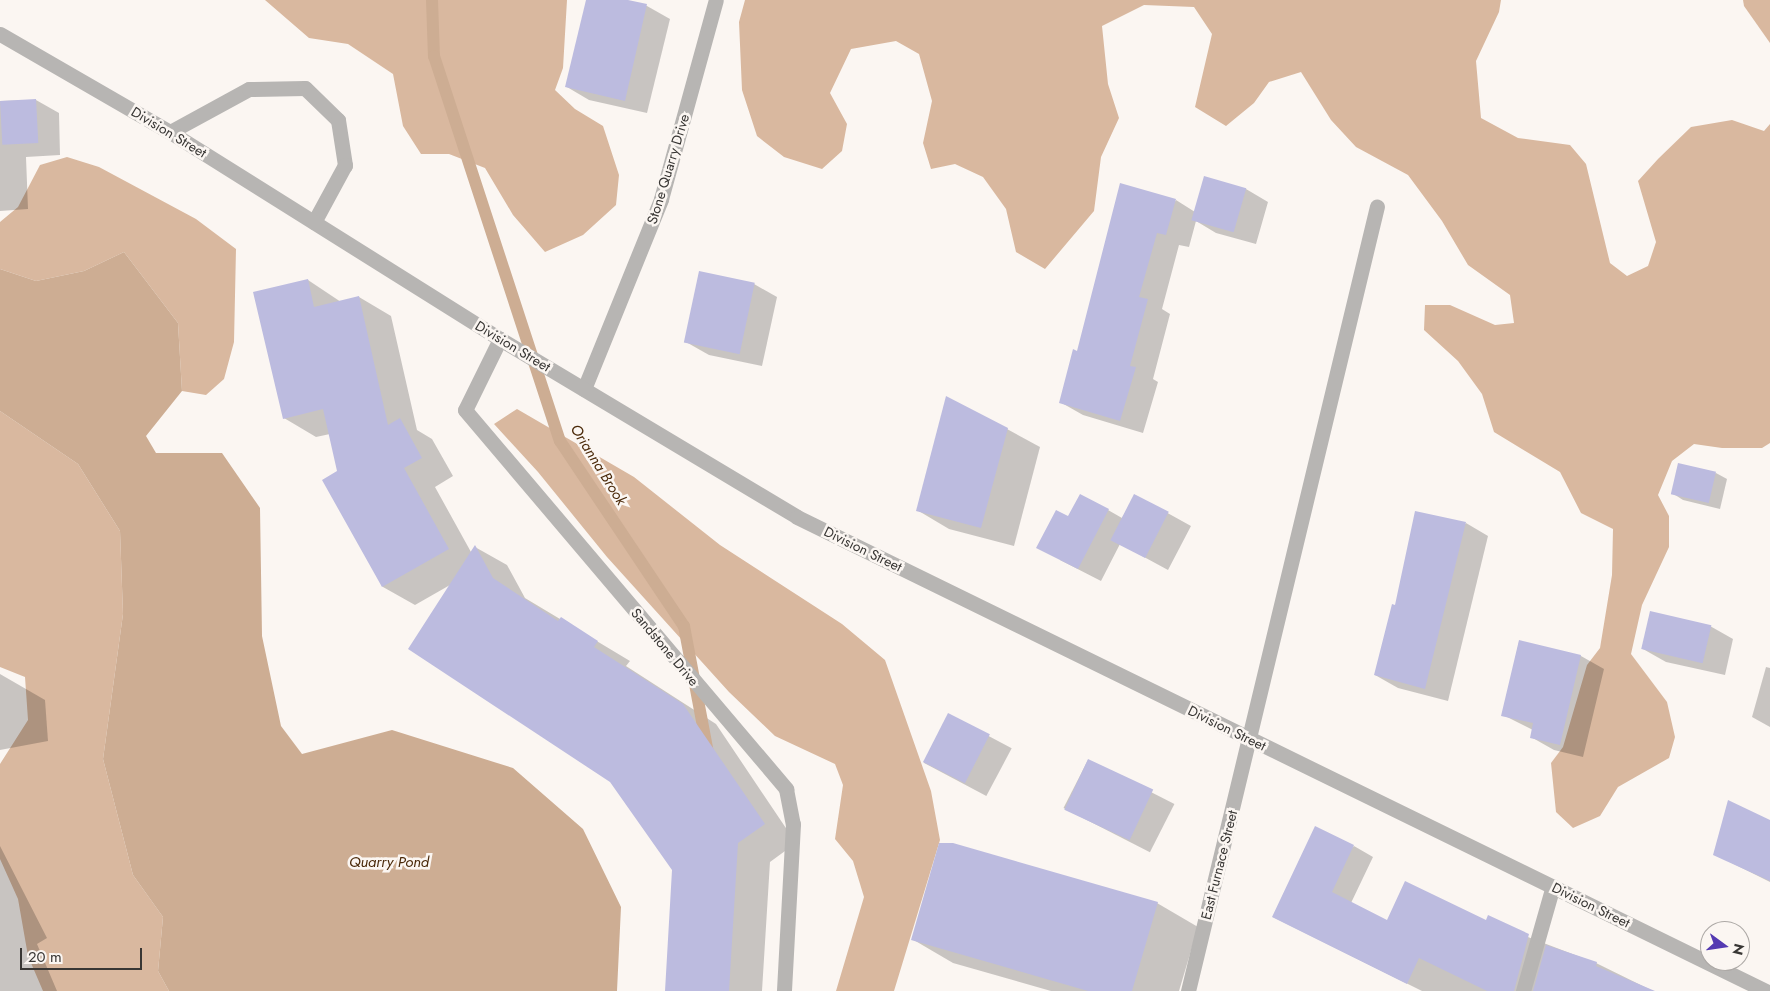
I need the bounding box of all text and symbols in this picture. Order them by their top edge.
street label: Division Street [128,103,210,161]
street label: Stone Quarry Drive [643,112,693,226]
street label: Division Street [472,317,554,375]
water label: Orianna Brook [566,421,630,509]
street label: Division Street [821,523,905,575]
street label: Sandstone Drive [628,605,702,689]
street label: Division Street [1185,702,1269,754]
street label: East Furnace Street [1197,809,1241,921]
water label: Quarry Pond [349,854,429,872]
street label: Division Street [1549,879,1633,931]
north arrow [1700,921,1750,971]
scale bar [22,938,145,970]
text: N [1728,942,1750,957]
text: 20 m [28,946,62,968]

